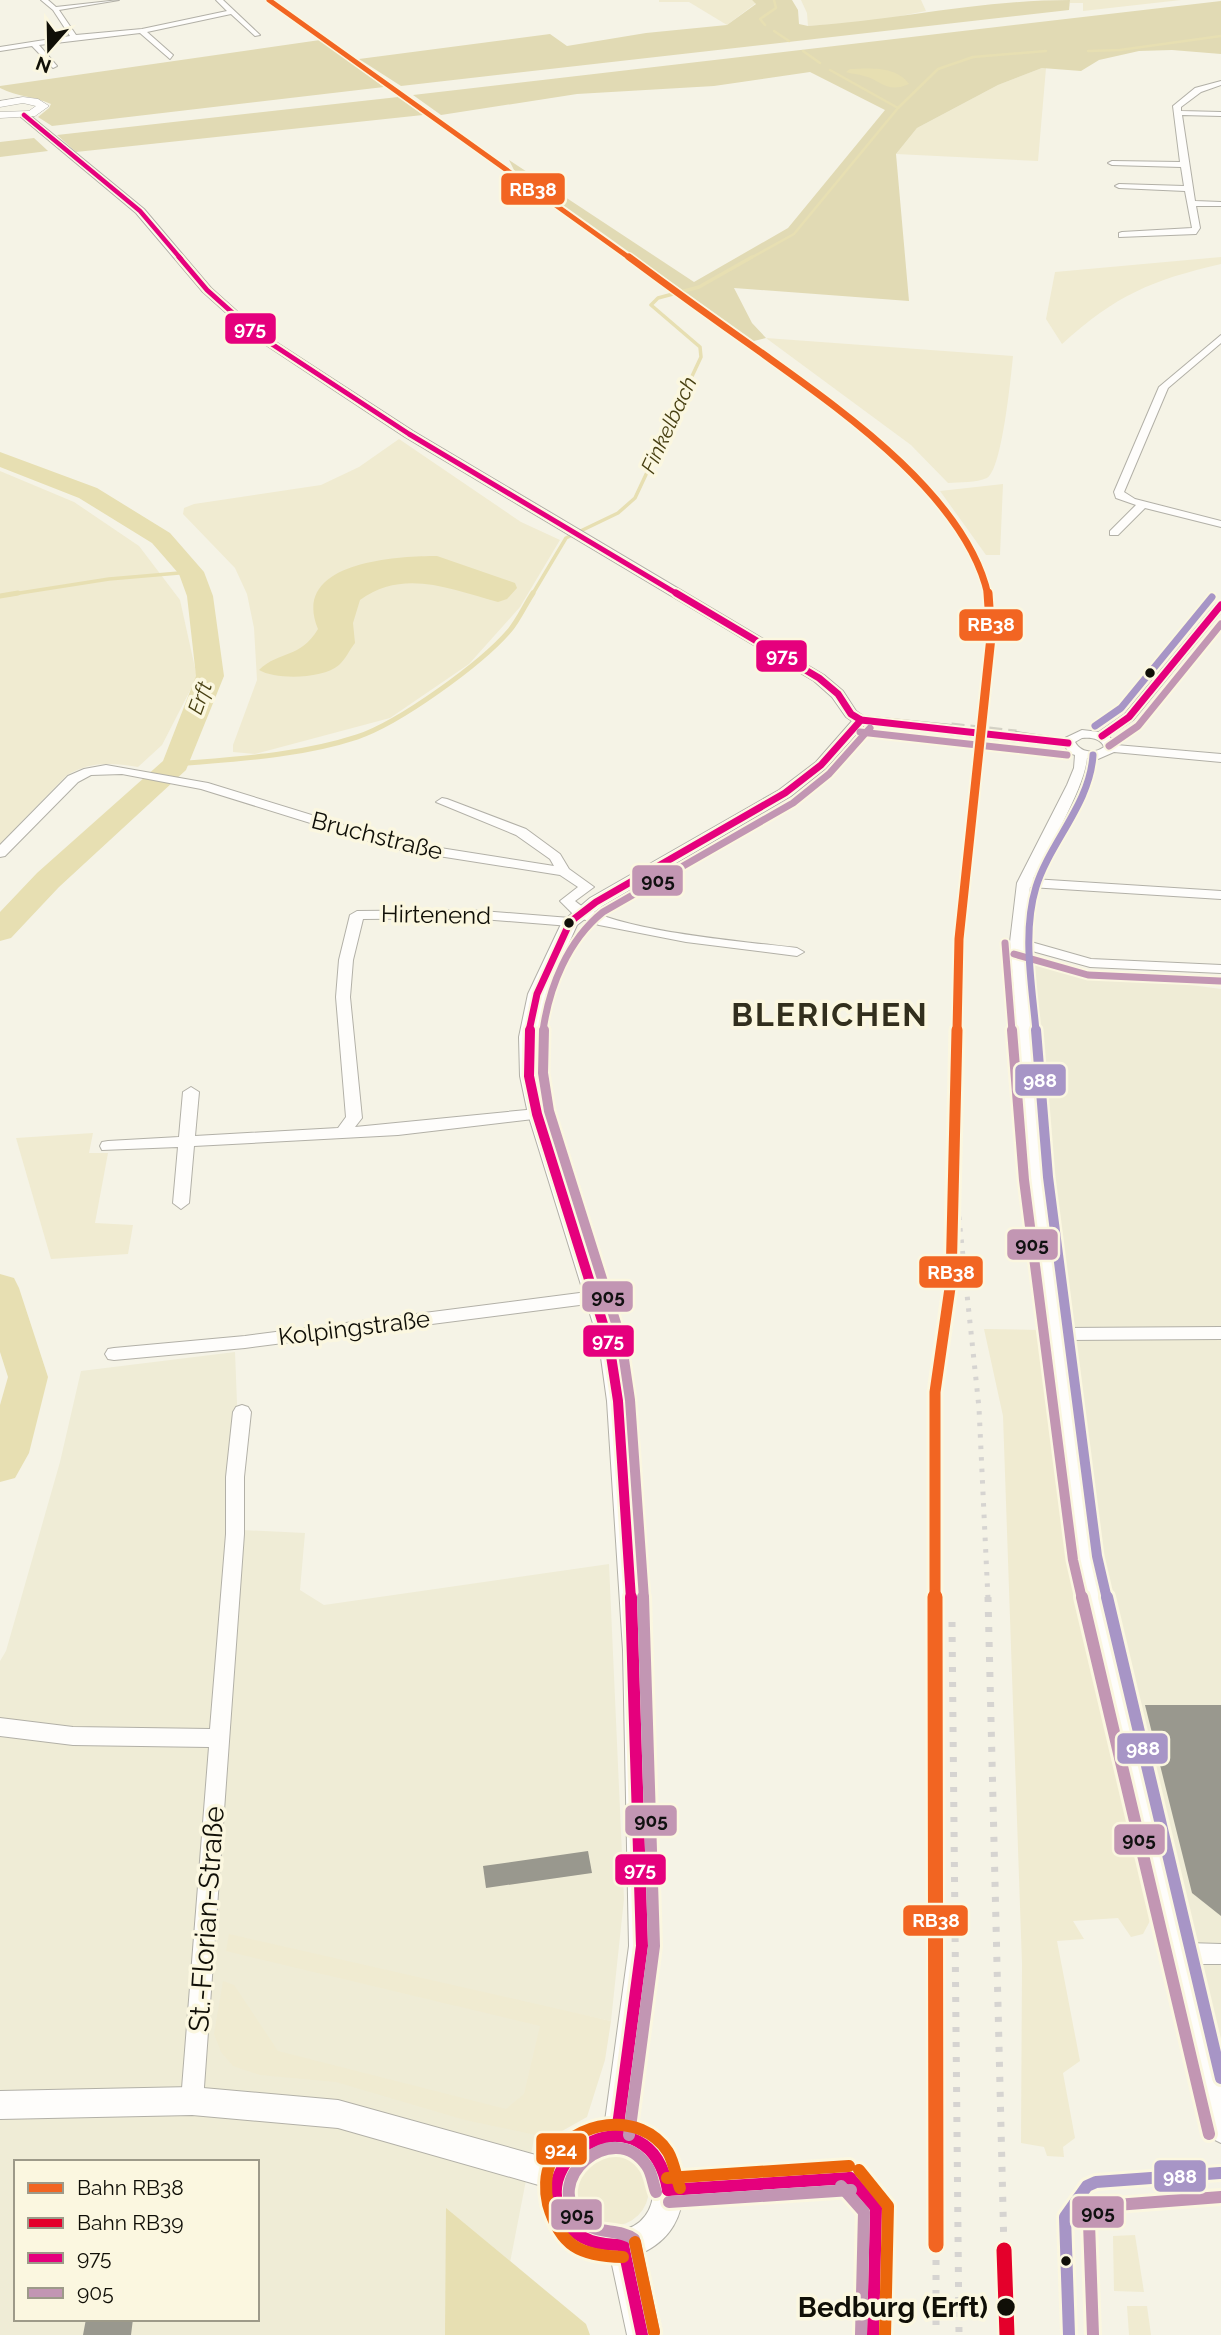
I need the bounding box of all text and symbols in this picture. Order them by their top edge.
north arrow [14,14,84,84]
text: N [33,52,54,78]
line badge: RB38 [500,172,566,206]
text: RB38 [509,178,557,200]
line badge: 975 [224,312,277,345]
text: 975 [234,317,266,339]
water label: Finkelbach [635,372,702,477]
line badge: RB38 [958,608,1024,642]
text: RB38 [967,613,1015,635]
line badge: 975 [755,639,808,673]
text: 975 [766,644,798,666]
unlabelled marker [1143,666,1157,680]
water label: Erft [182,678,217,718]
street label: Bruchstraße [308,805,446,866]
line badge: 905 [631,864,684,897]
text: 905 [641,869,675,891]
street label: Hirtenend [381,899,491,930]
unlabelled marker [562,916,576,930]
district label: BLERICHEN [731,996,929,1033]
line badge: 988 [1014,1063,1067,1097]
text: 988 [1023,1069,1057,1091]
line badge: 905 [1006,1228,1059,1261]
text: 905 [1015,1233,1049,1255]
line badge: RB38 [918,1255,984,1289]
text: RB38 [927,1261,975,1283]
line badge: 905 [581,1280,634,1313]
text: 905 [591,1285,625,1307]
street label: Kolpingstraße [276,1304,432,1351]
line badge: 975 [582,1324,635,1358]
text: 975 [592,1329,624,1351]
line badge: 988 [1116,1732,1169,1765]
text: 988 [1126,1737,1160,1759]
line badge: 905 [624,1804,678,1837]
street label: St.-Florian-Straße [182,1805,231,2033]
text: 905 [634,1809,668,1831]
line badge: 905 [1113,1823,1166,1856]
text: 905 [1122,1828,1156,1850]
line badge: 975 [614,1853,667,1886]
text: 975 [624,1858,656,1880]
line badge: RB38 [902,1904,969,1937]
text: RB38 [912,1909,960,1931]
line badge: 924 [535,2132,588,2166]
text: 924 [545,2138,578,2160]
line badge: 988 [1153,2159,1207,2193]
legend [14,2160,259,2321]
text: 988 [1163,2165,1197,2187]
text: Bahn RB38 [77,2175,184,2200]
line badge: 905 [1071,2195,1125,2229]
line badge: 905 [550,2198,603,2231]
text: 905 [1081,2201,1115,2223]
text: 905 [560,2203,594,2225]
text: Bahn RB39 [77,2210,184,2235]
text: 975 [77,2245,112,2270]
unlabelled marker [1059,2254,1073,2268]
text: 905 [77,2280,114,2305]
place label: Bedburg (Erft) [798,2291,988,2324]
marker: Bedburg (Erft) [995,2296,1017,2318]

